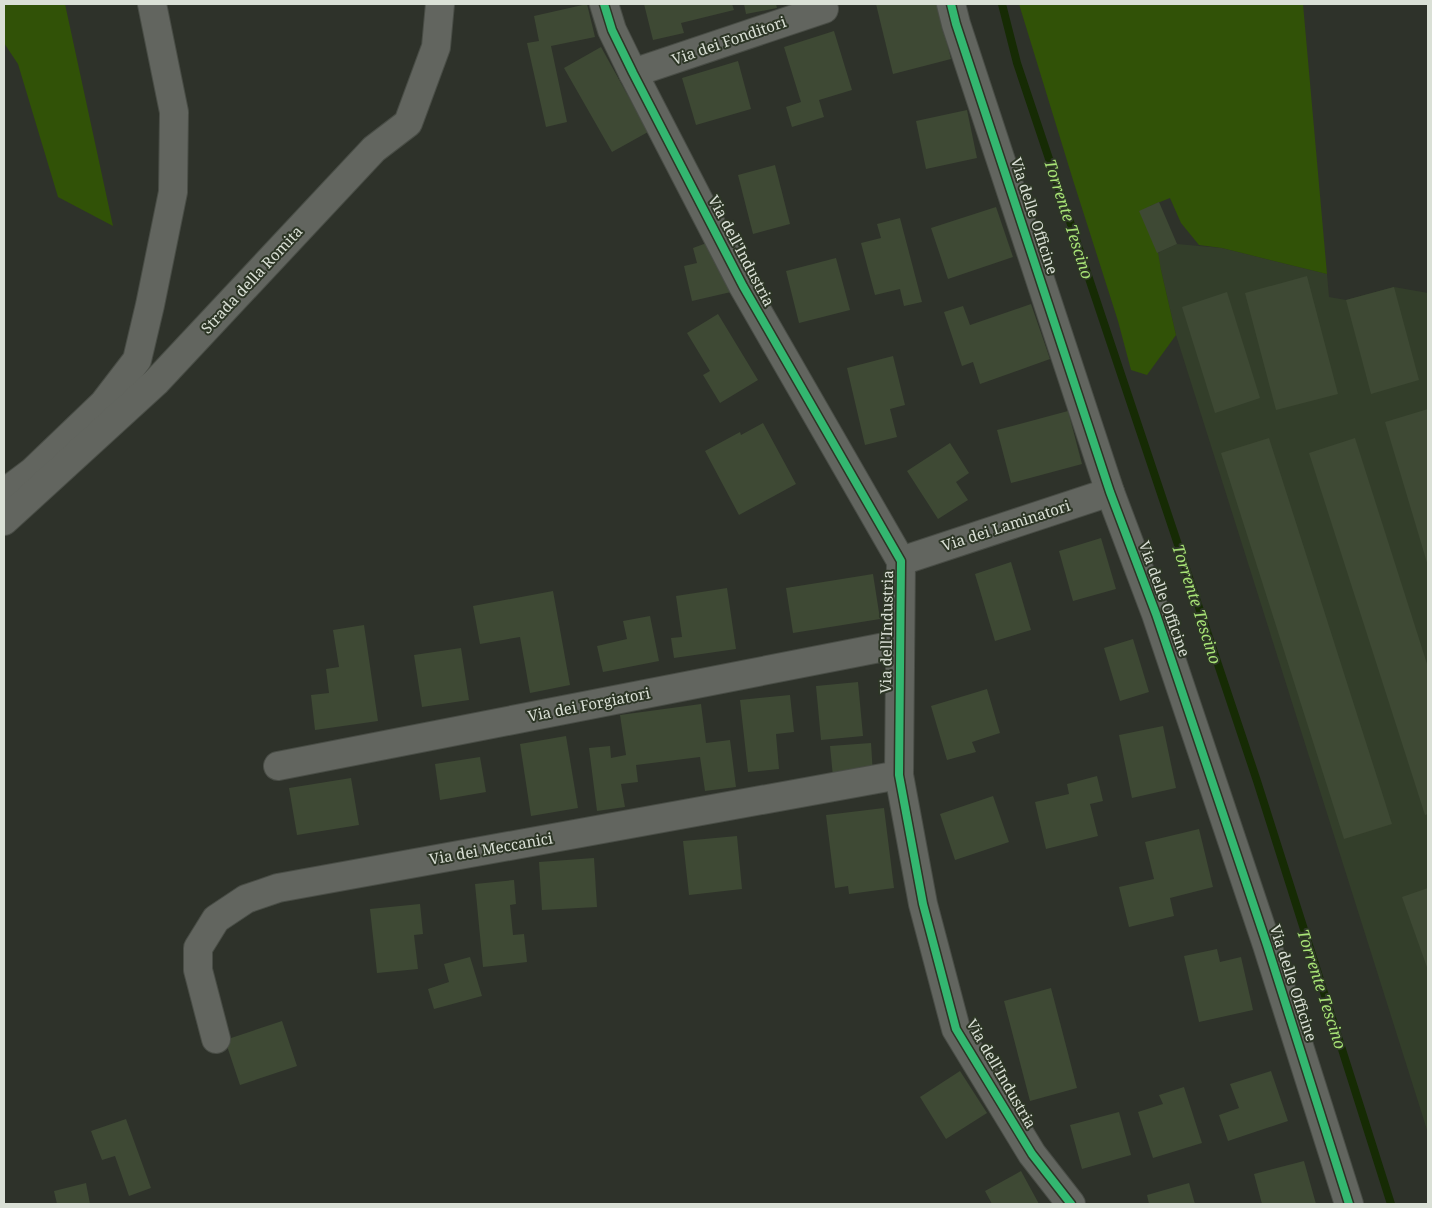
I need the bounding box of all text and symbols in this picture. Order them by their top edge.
street label: Via dei Fonditori [669,11,789,69]
street label: Via delle Officine [1007,155,1063,277]
water label: Torrente Tescino [1039,156,1099,282]
street label: Via dell'Industria [704,191,780,310]
street label: Strada della Romita [196,221,306,337]
street label: Via dei Laminatori [939,495,1073,555]
street label: Via delle Officine [1135,538,1195,659]
water label: Torrente Tescino [1167,541,1227,667]
street label: Via dell'Industria [875,570,897,694]
street label: Via dei Forgiatori [526,682,652,726]
street label: Via dei Meccanici [427,827,554,869]
street label: Via delle Officine [1266,922,1322,1044]
water label: Torrente Tescino [1292,926,1352,1052]
street label: Via dell'Industria [962,1015,1041,1132]

